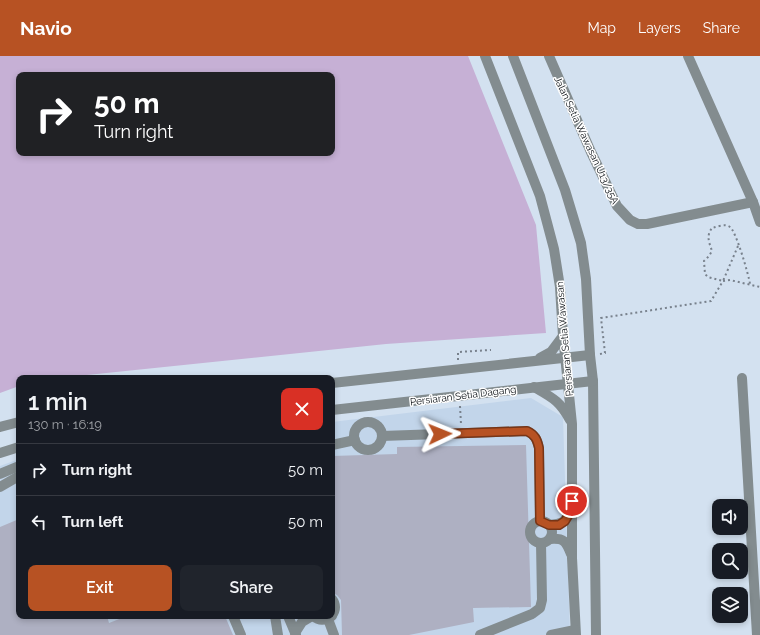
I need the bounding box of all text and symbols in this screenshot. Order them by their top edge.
text: Navio [20,17,72,39]
text: Map [588,20,616,36]
text: Layers [638,20,681,36]
text: Share [703,20,740,36]
street label: Jalan Setia Wawasan U13/35A [552,75,621,206]
text: 50 m [94,87,160,120]
icon: right [28,88,80,140]
text: Turn right [94,121,173,142]
street label: Persiaran Setia Wawasan [554,281,575,397]
street label: Persiaran Setia Dagang [409,384,517,407]
text: 1 min [28,387,88,416]
button: close [281,388,323,430]
position arrow [419,413,461,455]
text: 130 m · 16:19 [28,417,102,432]
icon: right [28,459,50,481]
text: Turn right [62,461,132,479]
text: 50 m [288,461,323,479]
pin [555,484,589,518]
icon: arrive [561,490,583,512]
map controls [712,499,748,623]
button: sound [712,499,748,535]
icon: left [28,511,50,533]
text: Turn left [62,513,123,531]
text: 50 m [288,513,323,531]
button: search [712,543,748,579]
button: Exit [28,565,172,611]
button: Share [180,565,323,611]
button: layers [712,587,748,623]

